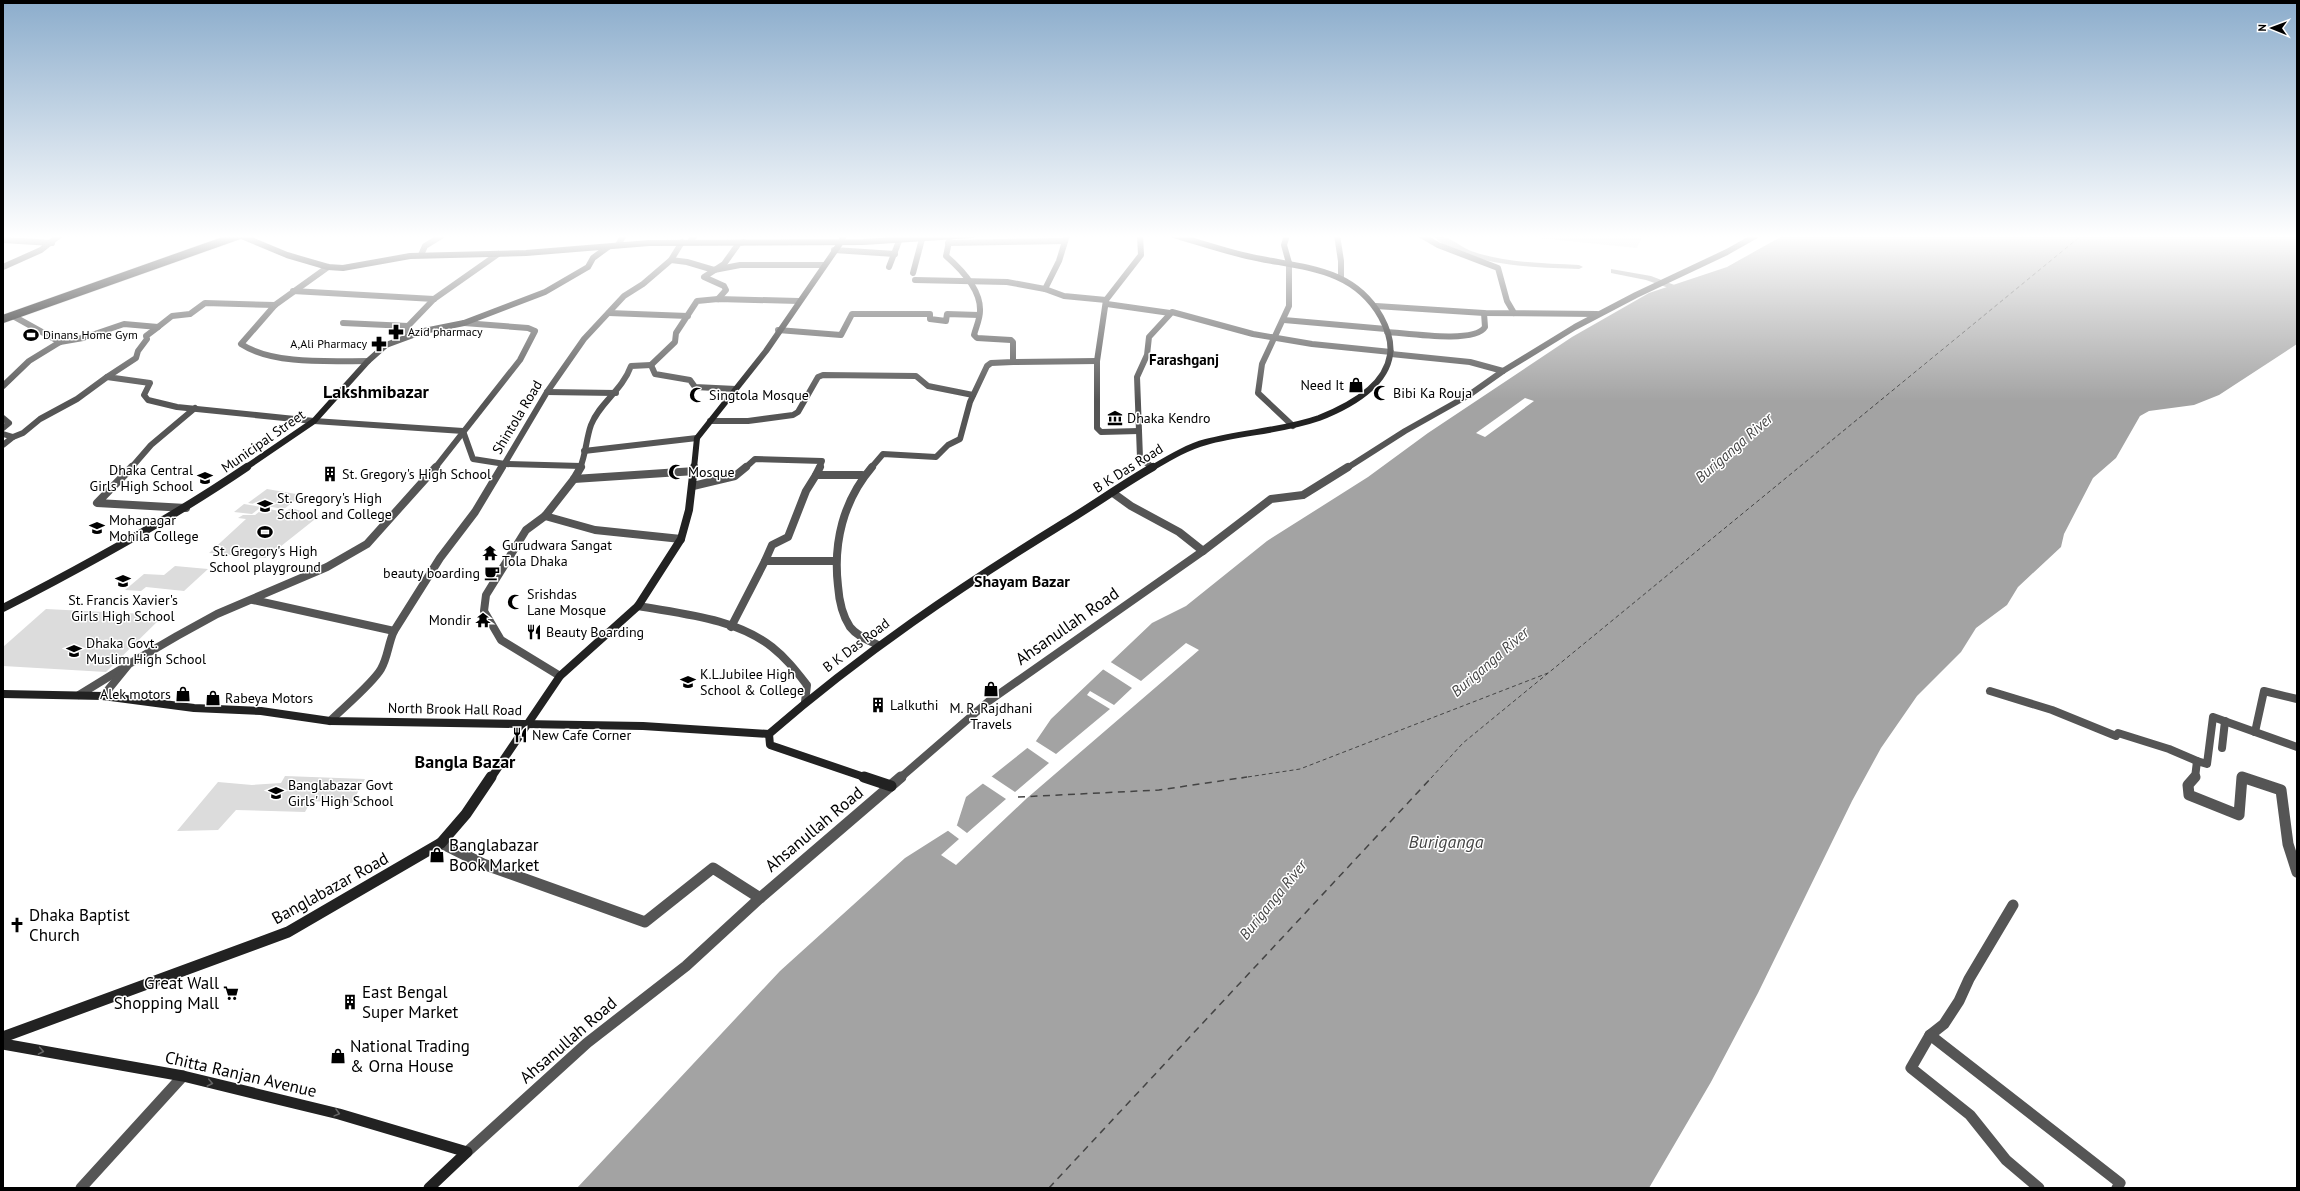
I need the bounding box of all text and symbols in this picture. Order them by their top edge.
north arrow [2252,8,2292,48]
text: N [2255,24,2269,32]
pharmacy icon: Azid pharmacy [387,323,405,341]
place label: Azid pharmacy [408,324,483,339]
sports icon: Dinans Home Gym [22,326,40,344]
place label: Dinans Home Gym [43,327,138,342]
pharmacy icon: A,Ali Pharmacy [370,335,388,353]
place label: A,Ali Pharmacy [290,336,367,351]
district label: Farashganj [1149,350,1219,369]
place label: Need It [1300,376,1344,394]
shop icon: Need It [1347,376,1365,394]
street label: Shintola Road [488,377,546,457]
district label: Lakshmibazar [323,380,430,403]
mosque icon: Bibi Ka Rouja [1372,384,1390,402]
place label: Bibi Ka Rouja [1393,384,1472,402]
mosque icon: Singtola Mosque [688,386,706,404]
place label: Singtola Mosque [709,386,809,404]
street label: Municipal Street [218,405,309,477]
water label: Buriganga River [1691,408,1777,487]
museum icon: Dhaka Kendro [1106,409,1124,427]
place label: Dhaka Kendro [1127,409,1211,427]
street label: B K Das Road [1090,439,1166,497]
place label: Dhaka Central Girls High School [90,461,193,495]
mosque icon: Mosque [667,463,685,481]
place label: Mosque [688,463,735,481]
building icon: St. Gregory's High School [321,465,339,483]
place label: St. Gregory's High School [342,465,491,483]
school or university icon: Dhaka Central Girls High School [196,469,214,487]
place label: St. Gregory's High School and College [277,489,392,523]
school or university icon: St. Gregory's High School and College [256,497,274,515]
place label: Mohanagar Mohila College [109,511,199,545]
school or university icon: Mohanagar Mohila College [88,519,106,537]
sports icon: St. Gregory's High School playground [256,523,274,541]
place label: Gurudwara Sangat Tola Dhaka [502,536,612,570]
place label: St. Gregory's High School playground [209,542,321,576]
temple icon: Gurudwara Sangat Tola Dhaka [481,544,499,562]
place label: beauty boarding [383,564,480,582]
cafe icon: beauty boarding [483,564,501,582]
district label: Shayam Bazar [974,571,1070,591]
school or university icon: St. Francis Xavier's Girls High School [114,572,132,590]
street label: Ahsanullah Road [1011,582,1123,670]
place label: Srishdas Lane Mosque [527,585,606,619]
place label: St. Francis Xavier's Girls High School [68,591,178,625]
mosque icon: Srishdas Lane Mosque [506,593,524,611]
place label: Mondir [429,611,471,629]
temple icon: Mondir [474,611,492,629]
street label: B K Das Road [819,614,893,676]
water label: Buriganga River [1447,622,1533,701]
restaurant icon: Beauty Boarding [525,623,543,641]
place label: Beauty Boarding [546,623,644,641]
place label: Dhaka Govt. Muslim High School [86,634,206,668]
school or university icon: Dhaka Govt. Muslim High School [65,642,83,660]
place label: K.L.Jubilee High School & College [700,665,804,699]
school or university icon: K.L.Jubilee High School & College [679,673,697,691]
shop icon: M. R. Rajdhani Travels [982,680,1000,698]
place label: Alek motors [100,685,171,703]
shop icon: Alek motors [174,685,192,703]
shop icon: Rabeya Motors [204,689,222,707]
place label: Rabeya Motors [225,689,313,707]
building icon: Lalkuthi [869,696,887,714]
place label: Lalkuthi [890,696,938,714]
street label: North Brook Hall Road [388,699,522,719]
place label: M. R. Rajdhani Travels [949,699,1033,733]
restaurant icon: New Cafe Corner [511,726,529,744]
place label: New Cafe Corner [532,726,631,744]
district label: Bangla Bazar [415,750,516,773]
place label: Banglabazar Govt Girls' High School [288,776,393,810]
street label: Ahsanullah Road [760,782,868,876]
school or university icon: Banglabazar Govt Girls' High School [267,784,285,802]
water label: Buriganga [1409,830,1484,853]
place label: Banglabazar Book Market [449,834,540,876]
shop icon: Banglabazar Book Market [428,846,446,864]
street label: Banglabazar Road [268,847,392,929]
water label: Buriganga River [1235,855,1311,943]
place label: Dhaka Baptist Church [29,904,130,946]
church icon: Dhaka Baptist Church [8,916,26,934]
place label: Great Wall Shopping Mall [114,972,219,1014]
place label: East Bengal Super Market [362,981,459,1023]
supermarket icon: Great Wall Shopping Mall [222,984,240,1002]
street label: Ahsanullah Road [515,992,621,1088]
building icon: East Bengal Super Market [341,993,359,1011]
place label: National Trading & Orna House [350,1035,470,1077]
one-way arrow [38,1046,45,1055]
street label: Chitta Ranjan Avenue [163,1046,319,1102]
shop icon: National Trading & Orna House [329,1047,347,1065]
one-way arrow [207,1078,214,1087]
one-way arrow [334,1109,340,1117]

